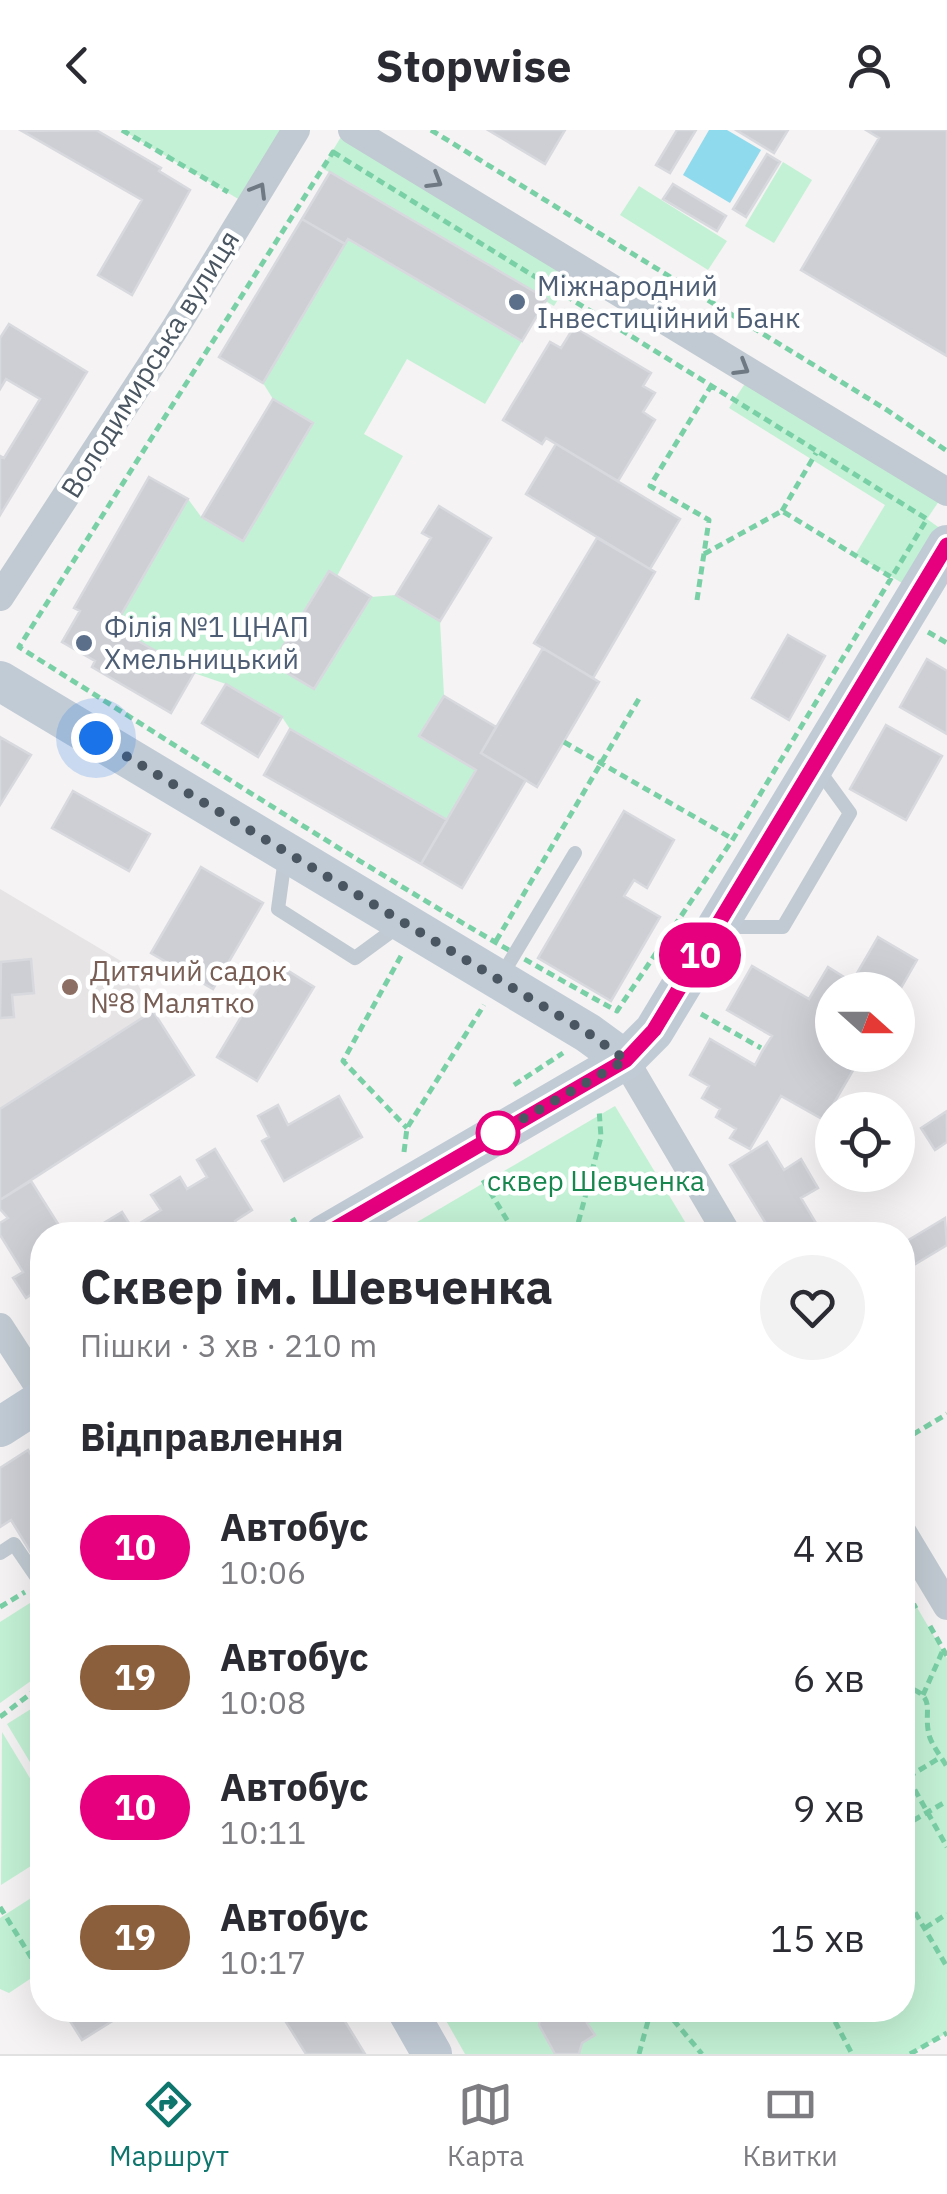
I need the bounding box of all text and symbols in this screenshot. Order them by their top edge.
text: Stopwise [376,36,571,94]
icon: back [50,38,105,93]
icon: person [842,38,897,93]
one-way arrow [424,169,442,188]
one-way arrow [247,183,266,201]
street label: Володимирська вулиця [52,223,247,505]
place label: Міжнародний Інвестиційний Банк [537,267,800,336]
marker: Міжнародний Інвестиційний Банк [506,291,528,313]
one-way arrow [732,356,750,375]
place label: Філія №1 ЦНАП Хмельницький [104,608,309,677]
marker: Філія №1 ЦНАП Хмельницький [73,632,95,654]
your location [71,713,121,763]
line badge: 10 [655,922,745,988]
text: 10 [679,932,721,978]
place label: Дитячий садок №8 Малятко [90,952,287,1021]
north arrow [815,972,915,1072]
map controls [815,972,915,1192]
marker: Дитячий садок №8 Малятко [59,976,81,998]
button: locate [815,1092,915,1192]
unlabelled marker [477,1112,519,1154]
park label: сквер Шевченка [487,1162,705,1199]
text: Сквер ім. Шевченка [80,1255,553,1317]
button: heart [760,1255,865,1360]
text: Пішки · 3 хв · 210 m [80,1324,377,1366]
text: Відправлення [80,1412,344,1461]
text: Автобус [220,1502,369,1551]
text: 4 хв [793,1523,865,1572]
text: 10 [114,1524,156,1570]
text: 10:06 [220,1551,306,1593]
text: Автобус [220,1632,369,1681]
text: 6 хв [793,1653,865,1702]
text: 19 [114,1654,156,1700]
text: 10:08 [220,1681,306,1723]
text: Автобус [220,1762,369,1811]
text: 9 хв [793,1783,865,1832]
text: 10 [114,1784,156,1830]
text: 10:11 [220,1811,306,1853]
text: Автобус [220,1892,369,1941]
text: 15 хв [770,1913,865,1962]
text: 19 [114,1914,156,1960]
text: 10:17 [220,1941,306,1983]
tab: Маршрут [109,2077,229,2174]
tab: Карта [447,2077,524,2174]
tab: Квитки [742,2077,838,2174]

